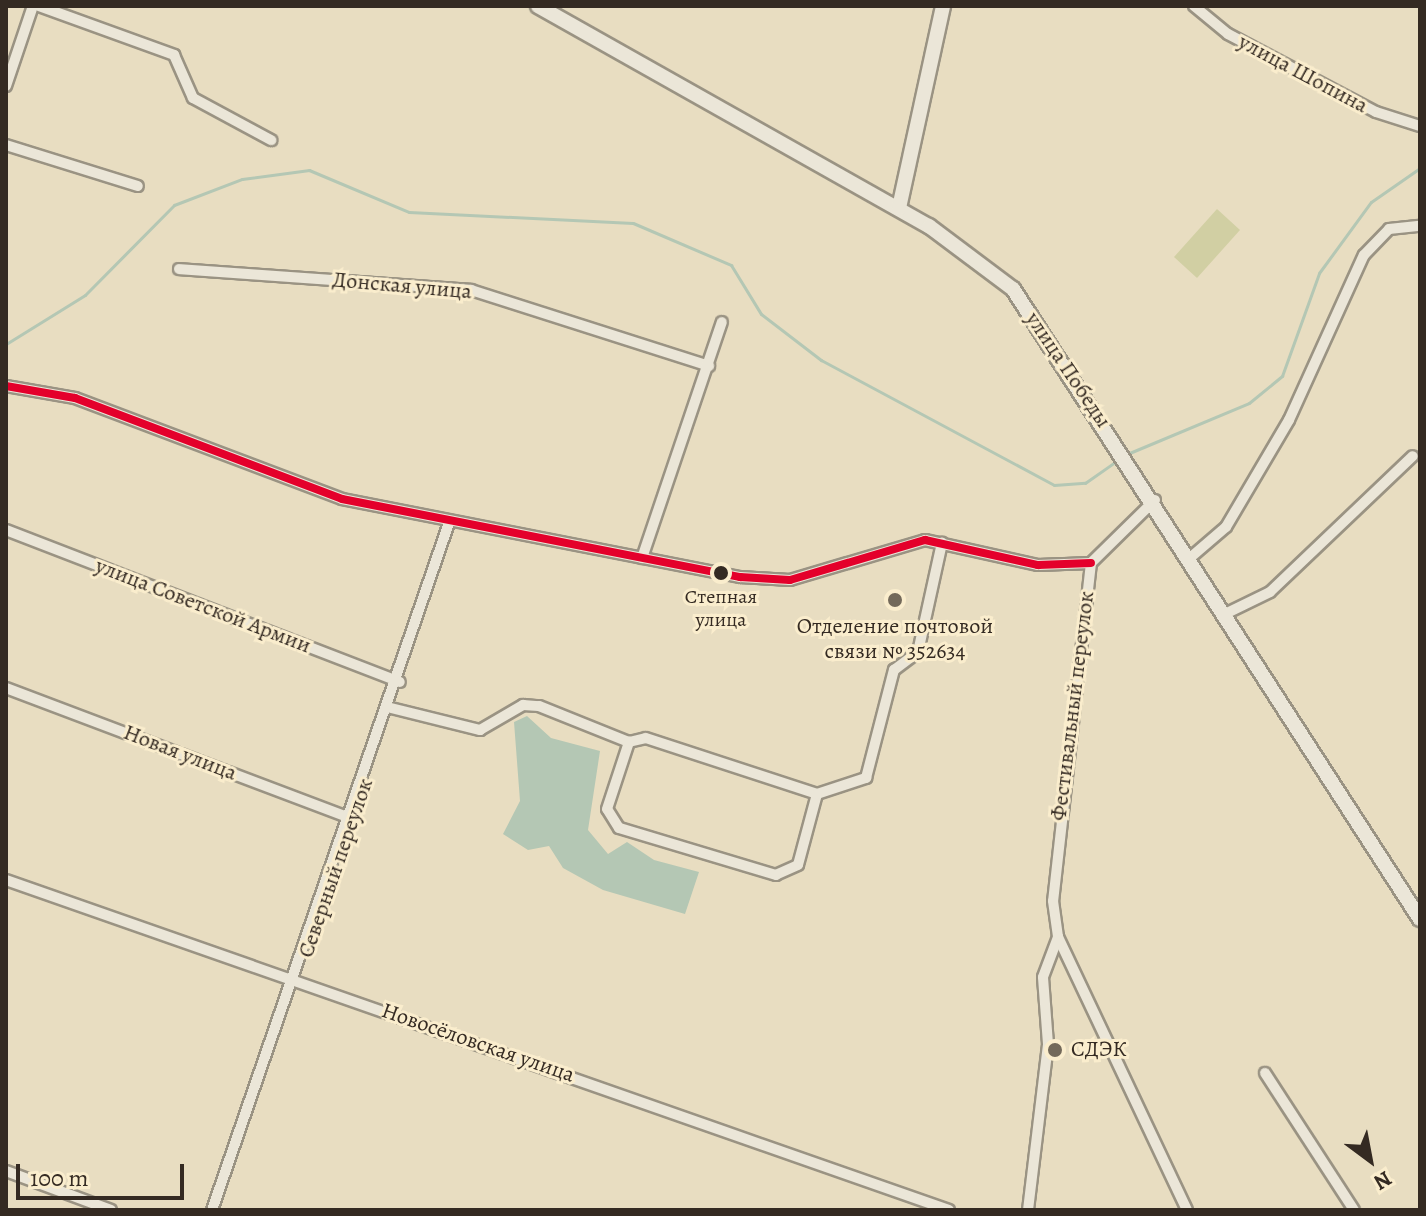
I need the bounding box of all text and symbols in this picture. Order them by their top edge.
street label: улица Шопина [1234,29,1372,119]
street label: Донская улица [331,267,473,305]
street label: улица Победы [1020,307,1116,433]
street label: улица Советской Армии [92,553,314,659]
marker: Степная улица [713,565,729,581]
place label: Степная улица [685,584,757,631]
street label: Фестивальный переулок [1046,590,1100,822]
marker: Отделение почтовой связи № 352634 [886,591,904,609]
place label: Отделение почтовой связи № 352634 [797,613,993,664]
street label: Новая улица [120,719,240,787]
street label: Северный переулок [293,775,379,961]
street label: Новосёловская улица [378,998,578,1088]
place label: СДЭК [1071,1037,1126,1063]
marker: СДЭК [1046,1041,1064,1059]
north arrow [1330,1120,1410,1200]
scale bar [20,1148,188,1198]
text: 100 m [30,1162,89,1194]
text: N [1368,1163,1397,1197]

